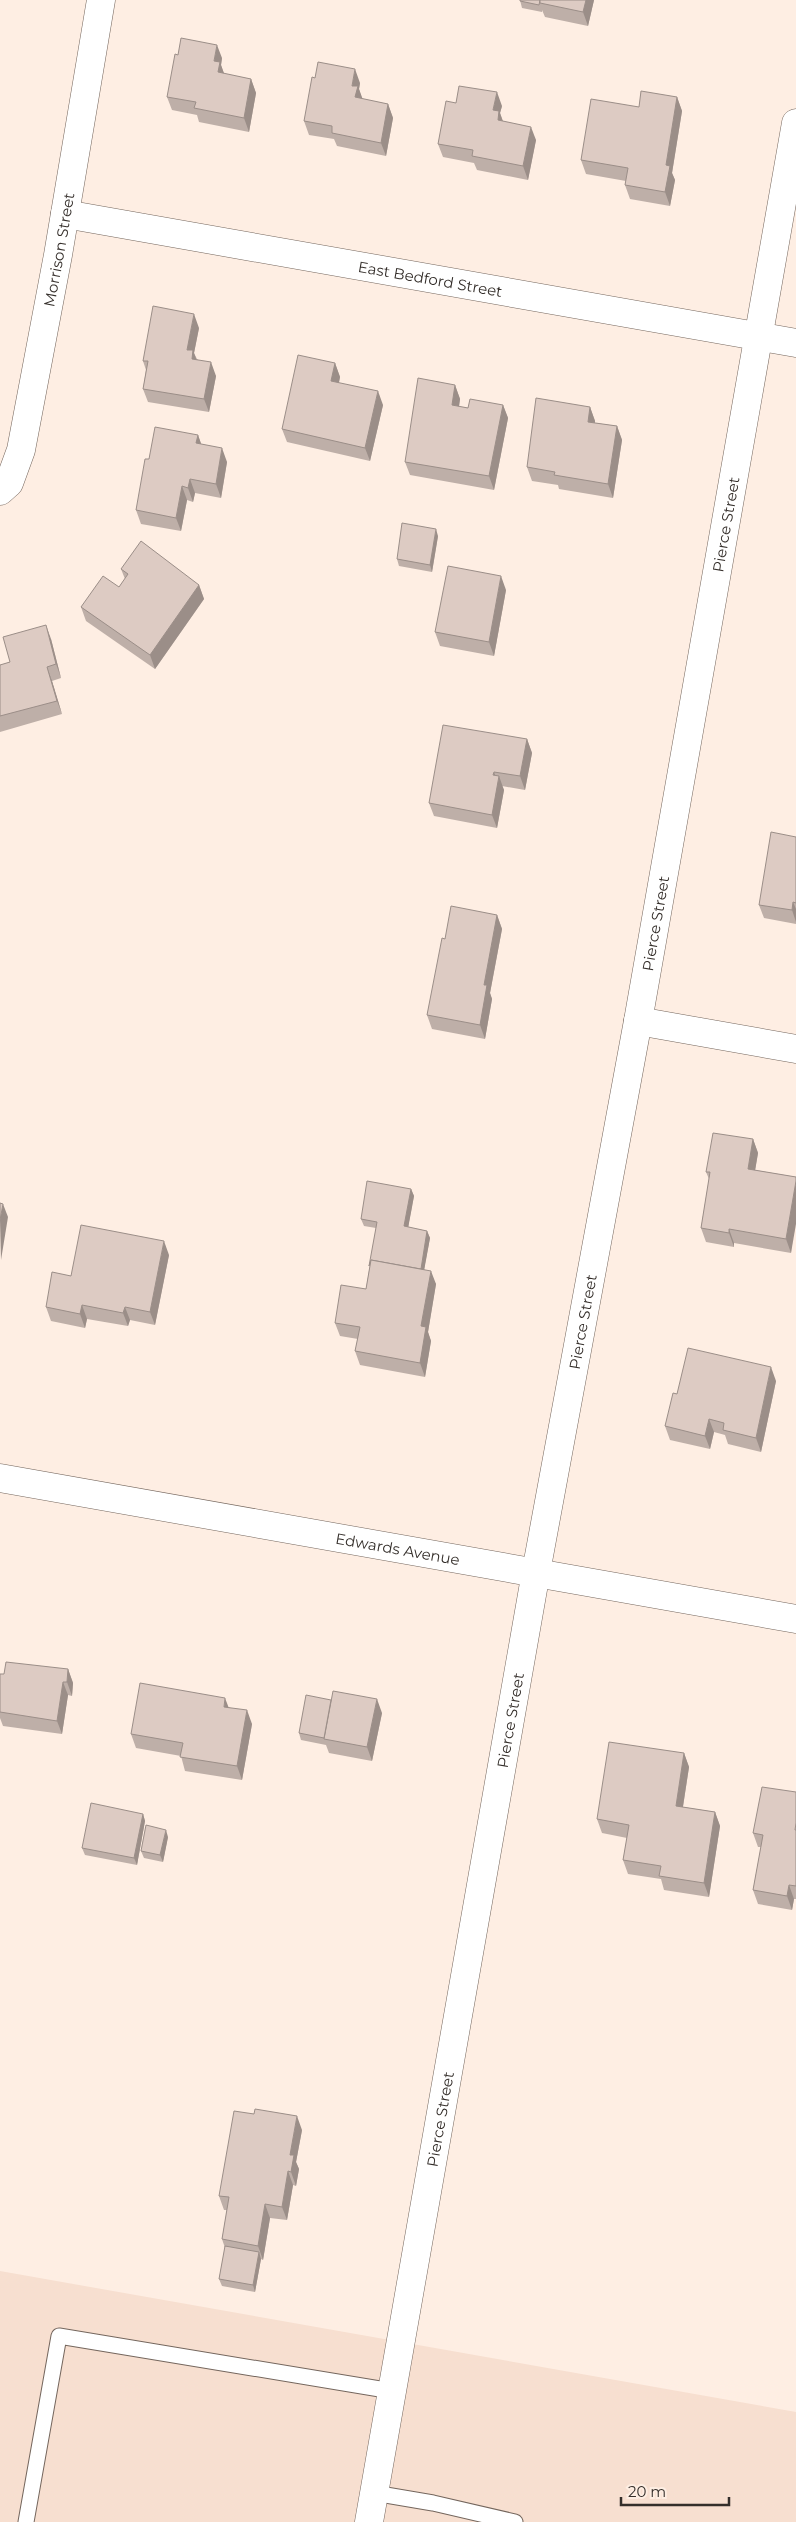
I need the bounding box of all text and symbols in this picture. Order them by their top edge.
street label: Morrison Street [39,191,78,308]
street label: East Bedford Street [357,256,504,301]
street label: Pierce Street [708,475,743,574]
street label: Pierce Street [637,874,673,973]
street label: Pierce Street [564,1273,600,1371]
street label: Edwards Avenue [334,1528,461,1569]
street label: Pierce Street [492,1671,528,1769]
street label: Pierce Street [422,2070,458,2168]
scale bar [621,2474,728,2506]
text: 20 m [628,2482,666,2501]

